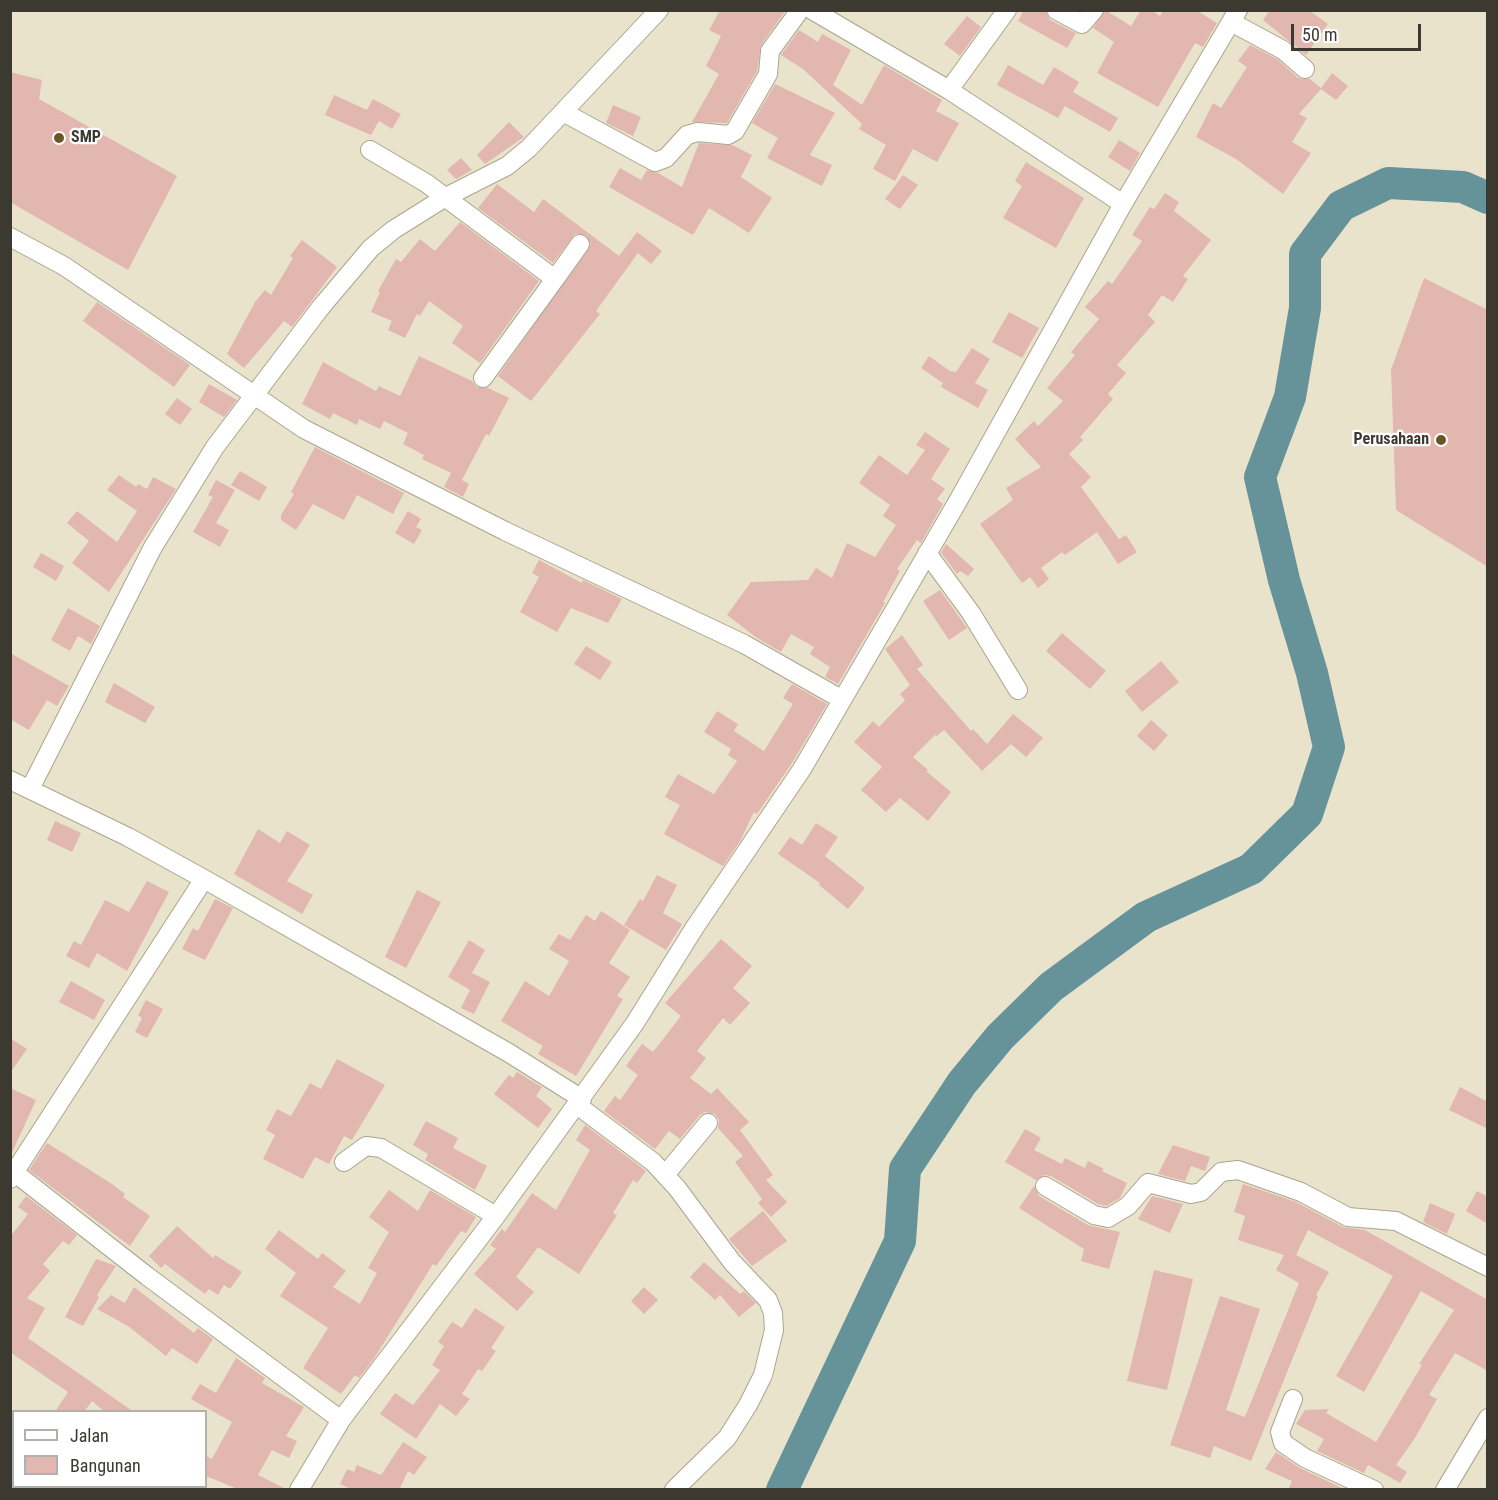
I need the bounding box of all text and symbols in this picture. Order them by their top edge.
scale bar [1294,12,1424,50]
text: 50 m [1302,24,1337,45]
place label: SMP [71,128,101,148]
marker: SMP [52,131,66,145]
place label: Perusahaan [1354,430,1429,450]
marker: Perusahaan [1434,433,1448,447]
legend [12,1410,207,1488]
text: Jalan [70,1425,109,1446]
text: Bangunan [70,1455,141,1476]

